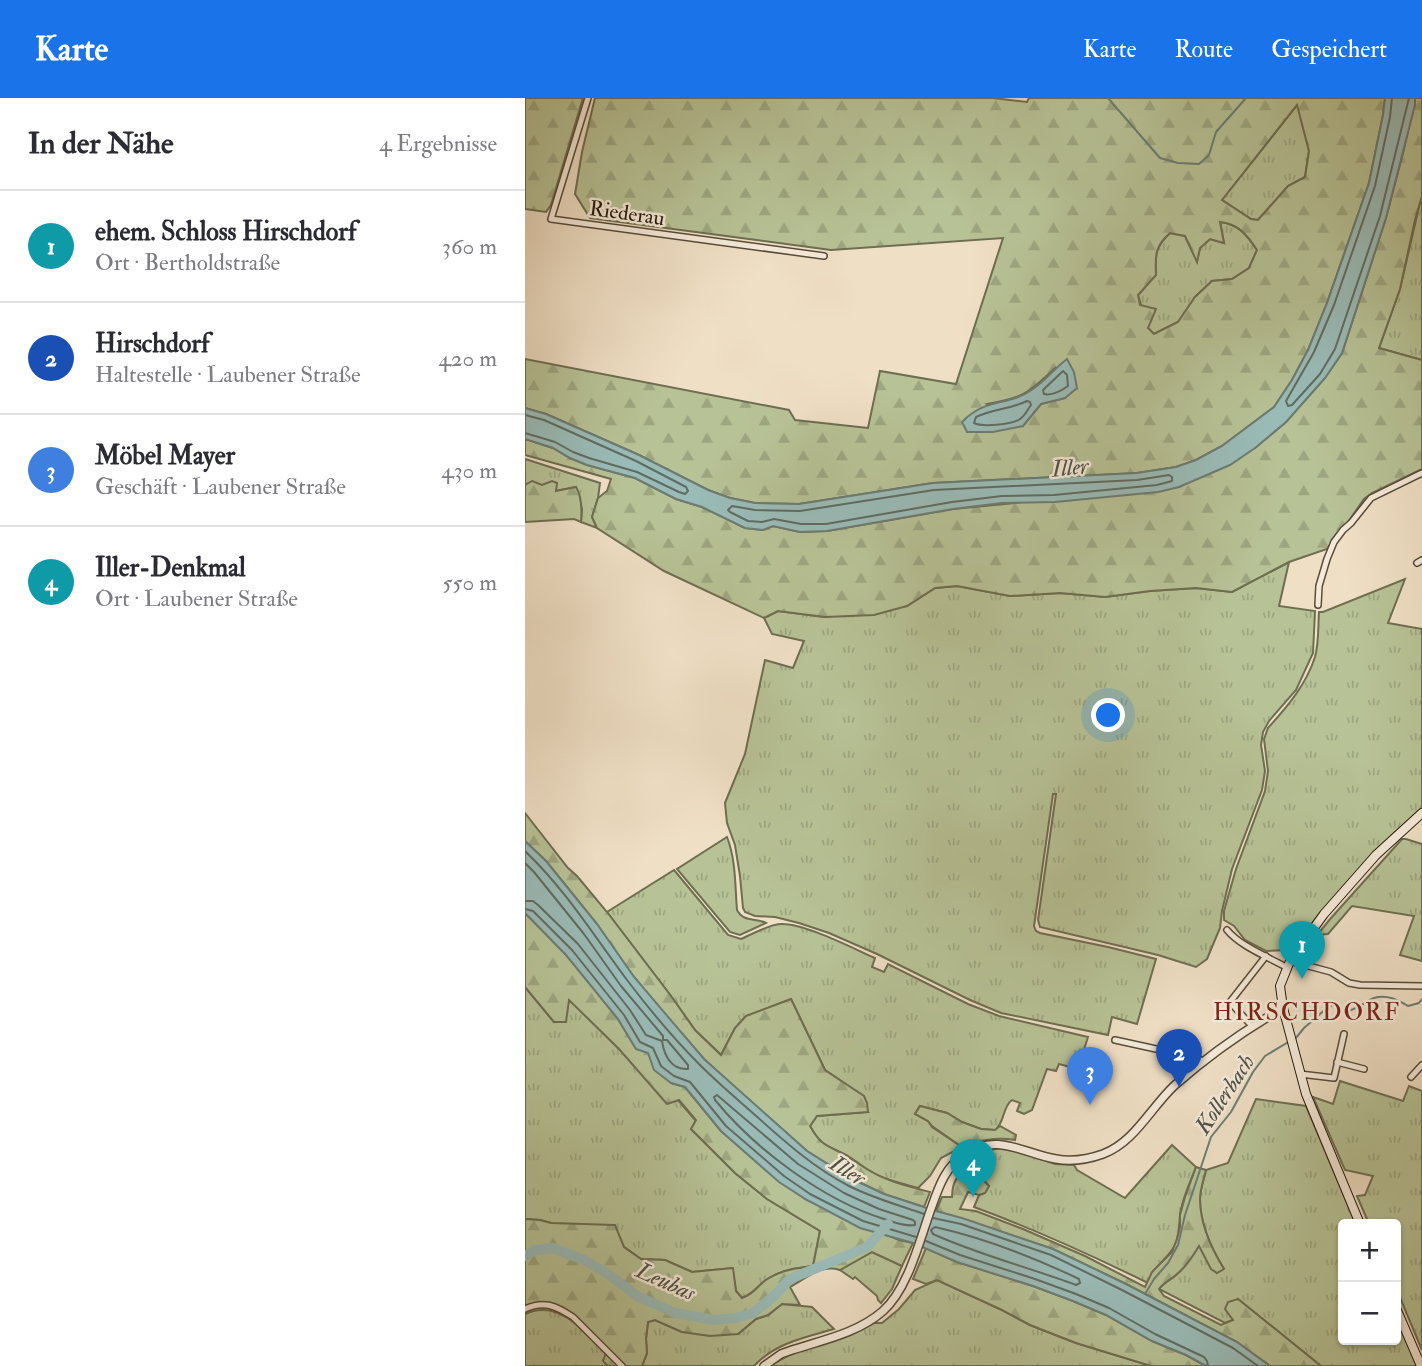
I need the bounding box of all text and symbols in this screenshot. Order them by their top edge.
text: Karte [35,29,108,70]
text: Karte [1083,34,1136,65]
text: Route [1174,34,1233,65]
text: Gespeichert [1271,34,1387,65]
text: In der Nähe [28,125,173,162]
text: 4 Ergebnisse [379,129,497,158]
street label: Riederau [588,195,666,232]
text: ehem. Schloss Hirschdorf [95,216,356,248]
text: 1 [47,232,55,261]
text: 360 m [442,232,497,261]
text: Ort · Bertholdstraße [95,248,280,277]
text: Hirschdorf [95,328,209,360]
text: 2 [45,344,57,373]
text: 420 m [438,344,497,373]
text: Haltestelle · Laubener Straße [95,360,361,389]
text: Möbel Mayer [95,440,235,472]
water label: Iller [1049,451,1091,484]
text: 3 [47,456,55,485]
text: 430 m [441,456,497,485]
text: Geschäft · Laubener Straße [95,472,346,501]
text: Iller-Denkmal [95,552,246,584]
text: 4 [45,568,57,597]
text: 550 m [443,568,497,597]
text: Ort · Laubener Straße [95,584,298,613]
your location [1091,698,1125,732]
pin: 1 [1279,921,1325,979]
district label: HIRSCHDORF [1213,997,1401,1028]
pin: 2 [1156,1029,1202,1087]
pin: 3 [1067,1047,1113,1105]
water label: Kollerbach [1187,1049,1261,1140]
pin: 4 [950,1139,996,1197]
water label: Iller [824,1148,872,1193]
map controls [1338,1219,1401,1345]
button: + [1338,1219,1401,1282]
water label: Leubas [631,1255,701,1308]
button: − [1338,1282,1401,1345]

